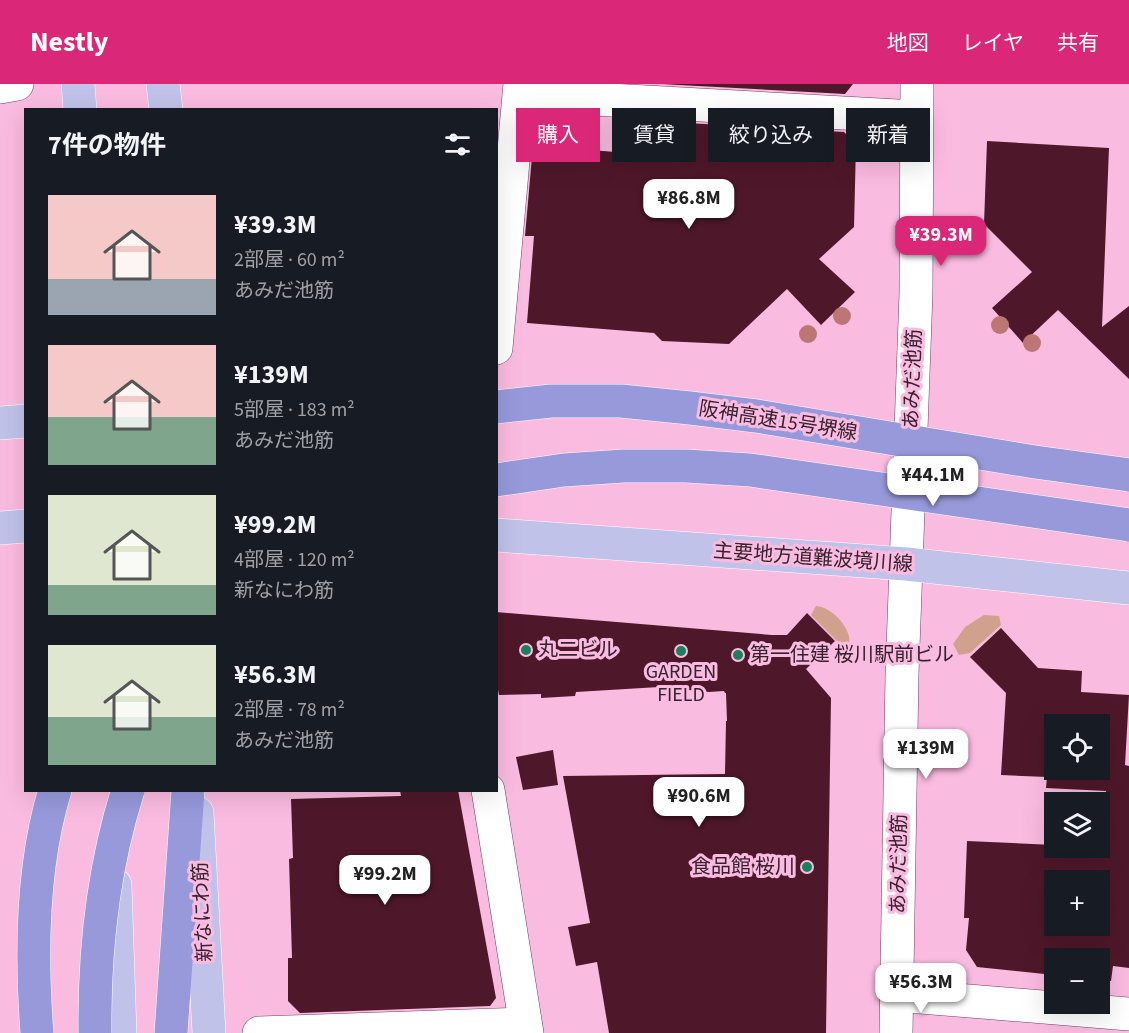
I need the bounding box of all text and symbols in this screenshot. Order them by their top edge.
text: Nestly [30,22,108,62]
text: 地図 [887,28,929,58]
text: レイヤ [962,28,1024,58]
text: 共有 [1057,28,1099,58]
chip: 購入 [516,108,600,162]
chip: 賃貸 [612,108,696,162]
chip: 絞り込み [708,108,834,162]
chip: 新着 [846,108,930,162]
text: 7件の物件 [48,127,166,164]
icon: filters [441,128,474,161]
pin: ¥86.8M [640,179,738,230]
text: ¥86.8M [657,184,721,212]
text: ¥39.3M [234,206,317,243]
pin: ¥39.3M [892,216,990,267]
icon: home [96,219,168,291]
text: ¥39.3M [909,221,973,249]
text: 2部屋 · 60 m² [234,246,345,274]
text: あみだ池筋 [234,277,334,305]
street label: あみだ池筋 [897,329,929,429]
text: ¥139M [234,356,309,393]
icon: home [96,369,168,441]
street label: 阪神高速15号堺線 [697,395,859,447]
text: 5部屋 · 183 m² [234,396,355,424]
text: あみだ池筋 [234,427,334,455]
pin: ¥44.1M [884,456,982,507]
text: ¥44.1M [901,461,965,489]
text: ¥99.2M [234,506,317,543]
icon: home [96,519,168,591]
street label: 主要地方道難波境川線 [712,537,914,579]
text: 4部屋 · 120 m² [234,546,355,574]
text: 新なにわ筋 [234,577,334,605]
place label: 丸二ビル [538,636,618,664]
place label: 第一住建 桜川駅前ビル [750,641,954,669]
marker: 丸二ビル [519,643,533,657]
marker: GARDEN FIELD [674,644,688,658]
marker: 第一住建 桜川駅前ビル [731,648,745,662]
text: ¥56.3M [234,656,317,693]
place label: GARDEN FIELD [646,658,716,709]
icon: home [96,669,168,741]
text: 2部屋 · 78 m² [234,696,345,724]
map controls [1044,714,1110,1014]
button: locate [1044,714,1110,780]
text: あみだ池筋 [234,727,334,755]
pin: ¥139M [884,729,968,780]
text: ¥139M [897,734,955,762]
pin: ¥90.6M [650,777,748,828]
text: ¥90.6M [667,782,731,810]
button: layers [1044,792,1110,858]
street label: あみだ池筋 [884,814,914,914]
place label: 食品館 桜川 [691,853,795,881]
pin: ¥99.2M [336,855,434,906]
text: ¥99.2M [353,860,417,888]
marker: 食品館 桜川 [800,860,814,874]
street label: 新なにわ筋 [186,861,220,963]
button: + [1044,870,1110,936]
button: − [1044,948,1110,1014]
pin: ¥56.3M [872,963,970,1014]
text: ¥56.3M [889,968,953,996]

